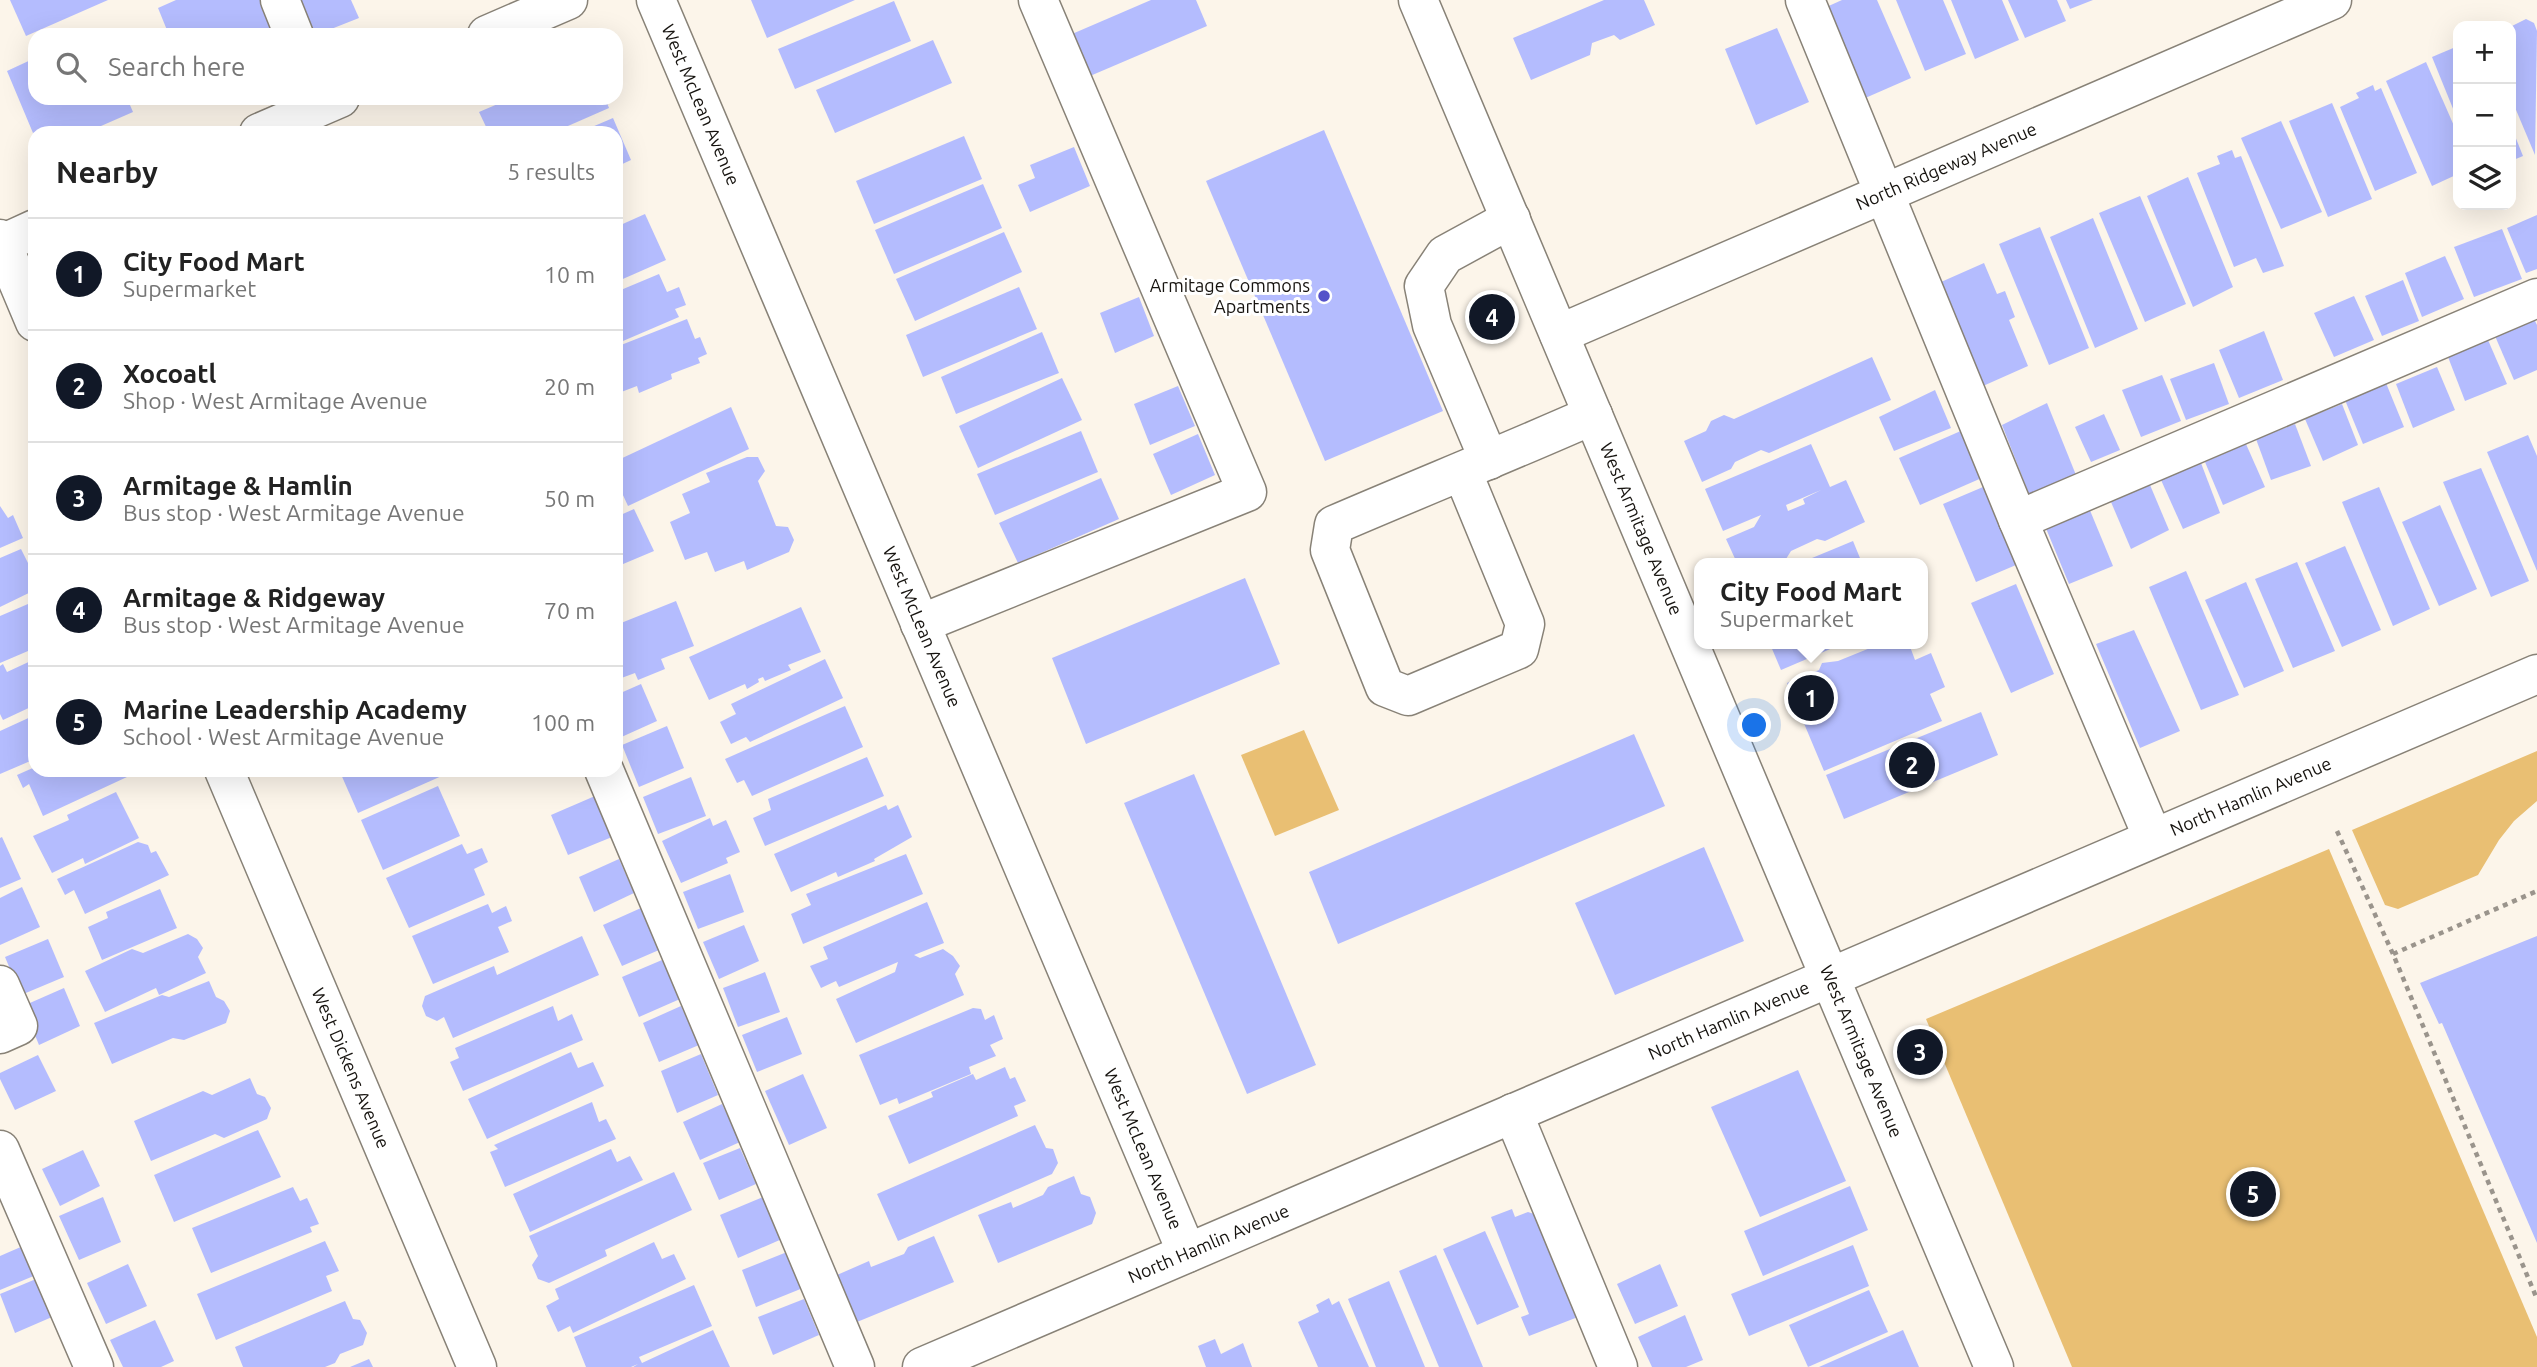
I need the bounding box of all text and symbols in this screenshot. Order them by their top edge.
street label: West McLean Avenue [658,21,744,188]
map controls [2453,21,2516,210]
button: + [2453,21,2516,84]
search box [28,28,623,105]
icon: search [52,48,90,86]
text: Search here [108,52,245,81]
button: − [2453,84,2516,147]
street label: North Ridgeway Avenue [1853,118,2039,214]
button: layers [2453,147,2516,210]
text: Nearby [56,155,158,189]
text: 5 results [507,159,595,184]
text: City Food Mart [123,247,305,276]
text: 1 [73,262,85,287]
text: 10 m [544,262,595,287]
place label: Armitage Commons Apartments [1150,275,1310,316]
text: Supermarket [123,276,256,301]
marker: Armitage Commons Apartments [1316,288,1332,304]
pin: 4 [1469,291,1515,343]
text: Xocoatl [123,359,216,388]
text: 2 [73,374,85,399]
text: 20 m [544,374,595,399]
text: Shop · West Armitage Avenue [123,388,428,413]
street label: West Armitage Avenue [1597,439,1687,618]
text: Armitage & Hamlin [123,471,353,500]
text: 3 [73,486,85,511]
text: 50 m [544,486,595,511]
text: Bus stop · West Armitage Avenue [123,500,465,525]
street label: West McLean Avenue [880,543,966,710]
popup [1694,558,1928,649]
text: City Food Mart [1720,577,1902,606]
text: Armitage & Ridgeway [123,583,385,612]
text: 4 [73,598,85,623]
text: 70 m [544,598,595,623]
text: Supermarket [1720,606,1853,631]
text: Bus stop · West Armitage Avenue [123,612,465,637]
pin: 1 [1788,672,1834,724]
text: Marine Leadership Academy [123,695,467,724]
your location [1737,708,1771,742]
text: 5 [73,710,85,735]
text: 100 m [531,710,595,735]
text: School · West Armitage Avenue [123,724,445,749]
pin: 2 [1889,739,1935,791]
street label: North Hamlin Avenue [2167,753,2334,839]
street label: West Armitage Avenue [1817,962,1907,1140]
street label: North Hamlin Avenue [1645,977,1812,1063]
street label: West Dickens Avenue [308,985,394,1151]
pin: 3 [1897,1026,1943,1078]
street label: West McLean Avenue [1101,1065,1187,1232]
pin: 5 [2230,1168,2276,1220]
street label: North Hamlin Avenue [1125,1200,1292,1286]

